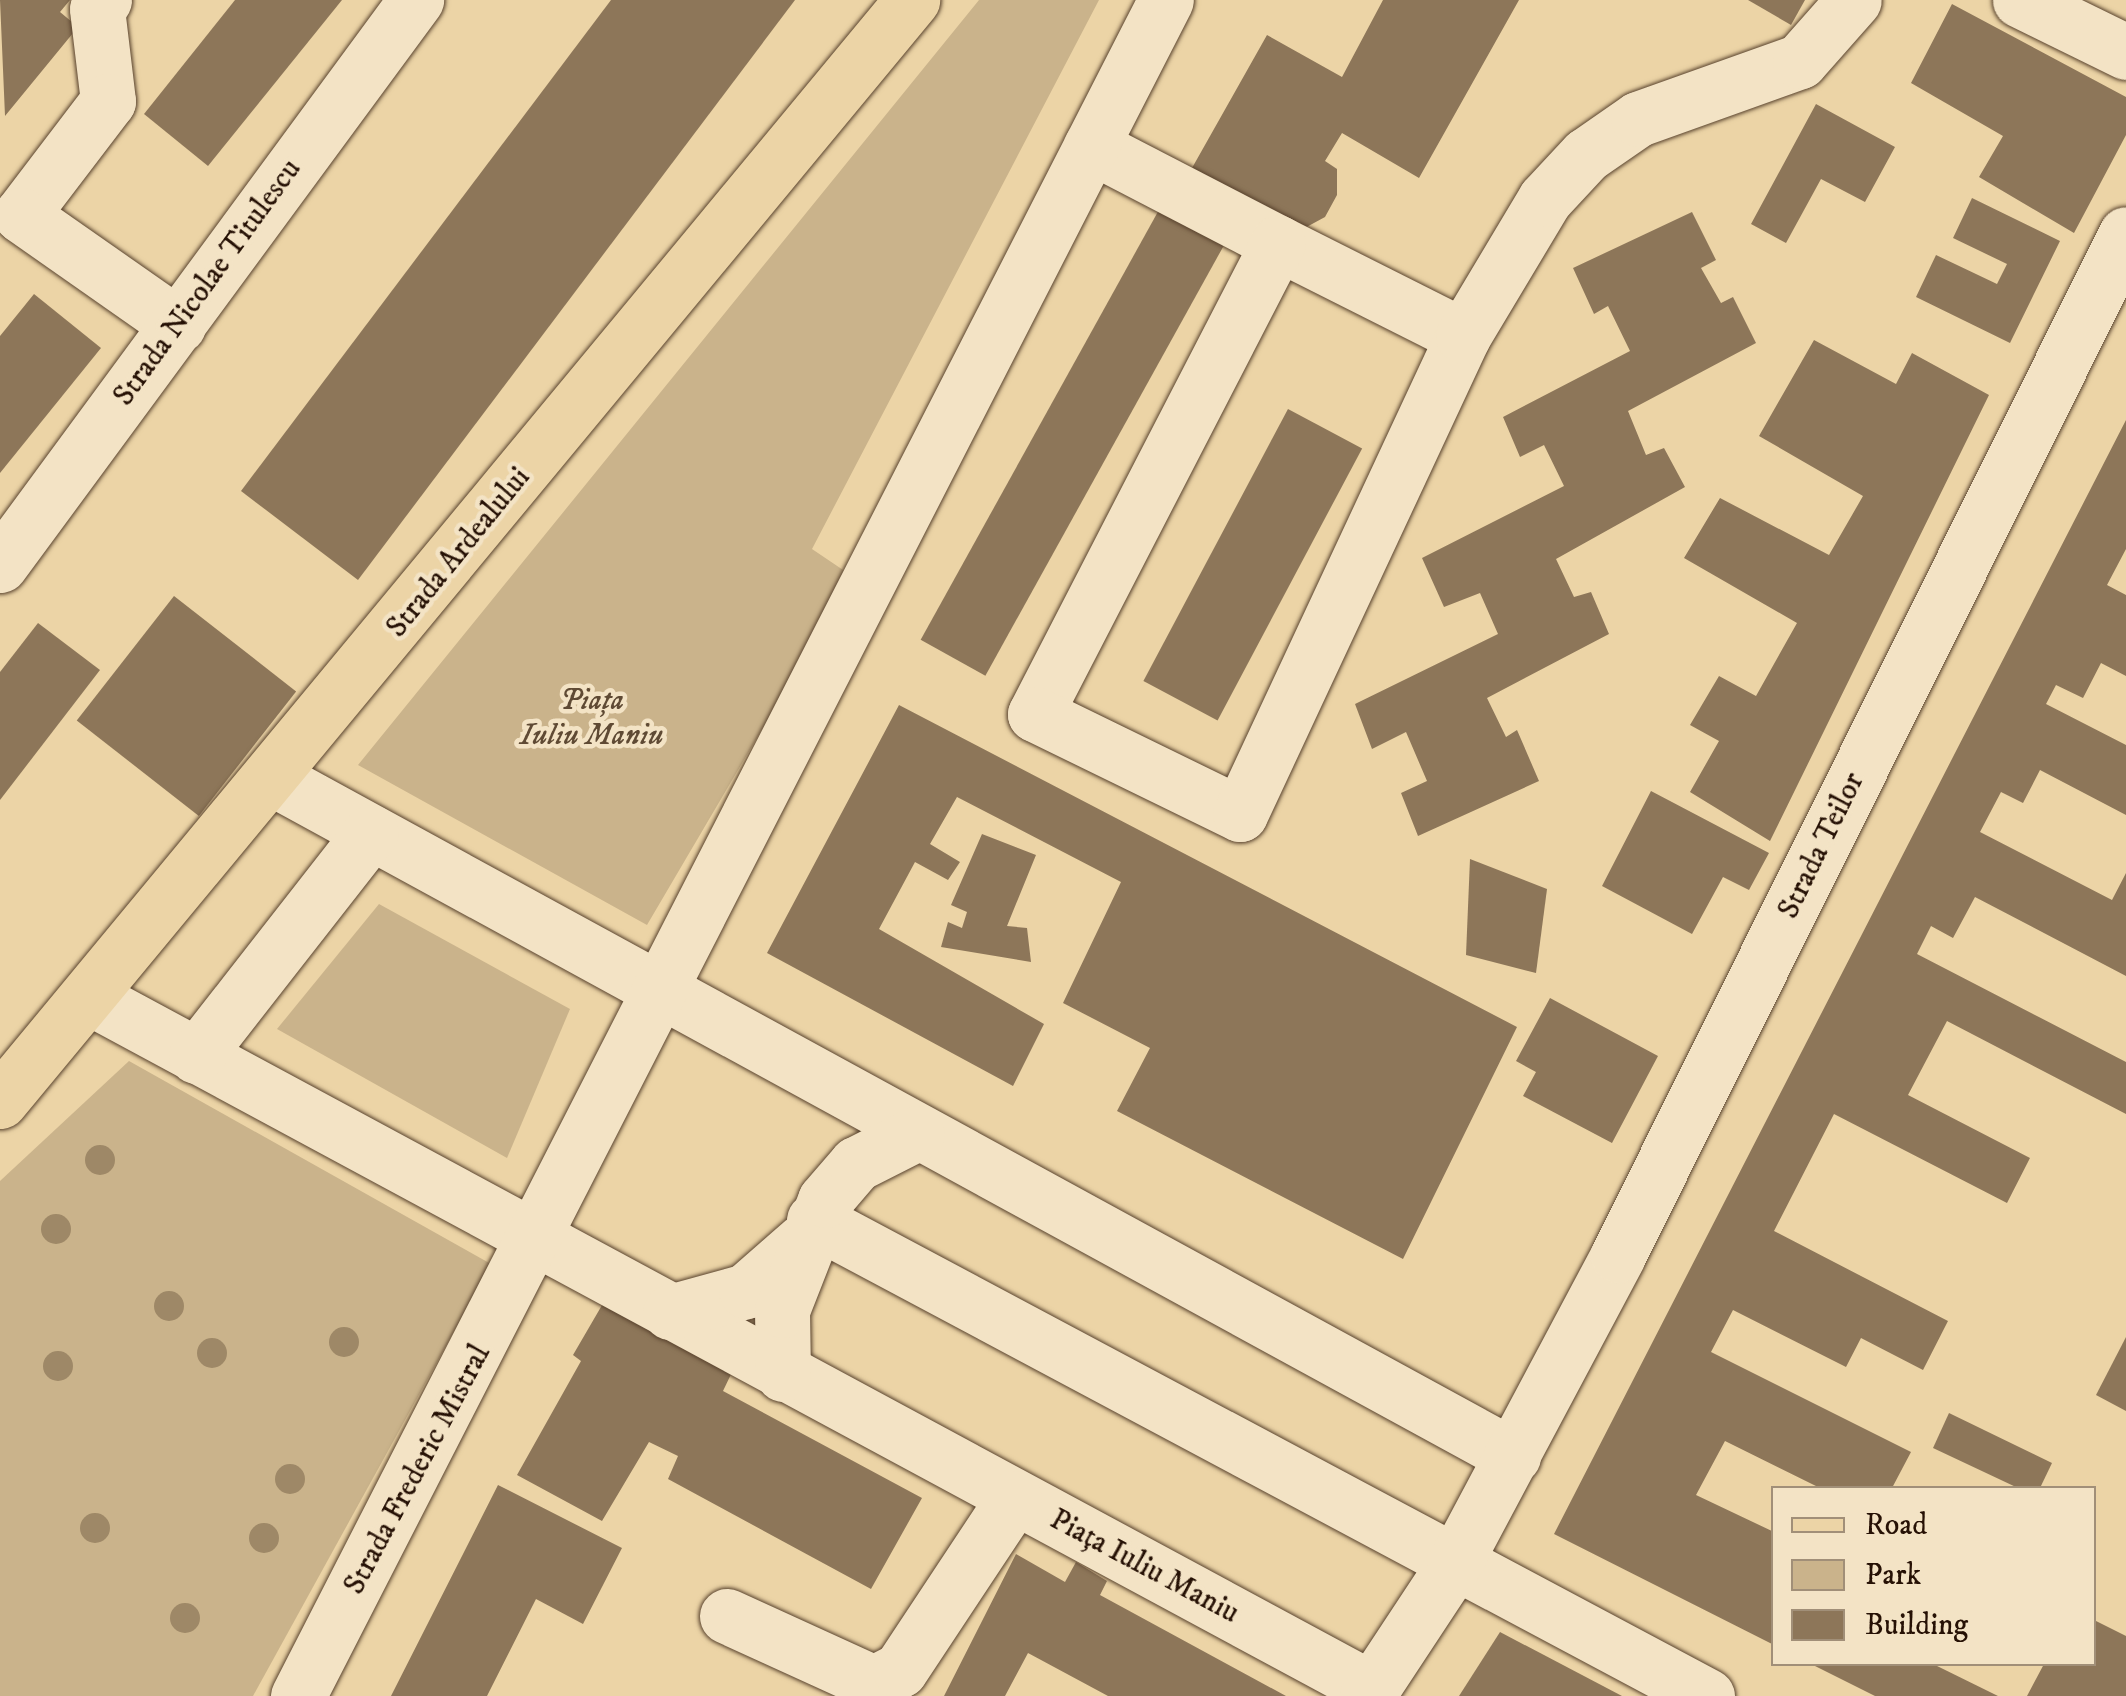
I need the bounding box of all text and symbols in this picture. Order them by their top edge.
street label: Strada Nicolae Titulescu [106,153,310,413]
street label: Strada Ardealului [379,461,539,645]
park label: Piața Iuliu Maniu [520,683,664,754]
street label: Strada Teilor [1771,767,1873,925]
street label: Strada Frederic Mistral [337,1339,499,1601]
legend [1771,1486,2096,1666]
street label: Piața Iuliu Maniu [1043,1502,1245,1632]
text: Road [1865,1507,1927,1544]
text: Park [1865,1557,1921,1594]
text: Building [1865,1607,1968,1644]

